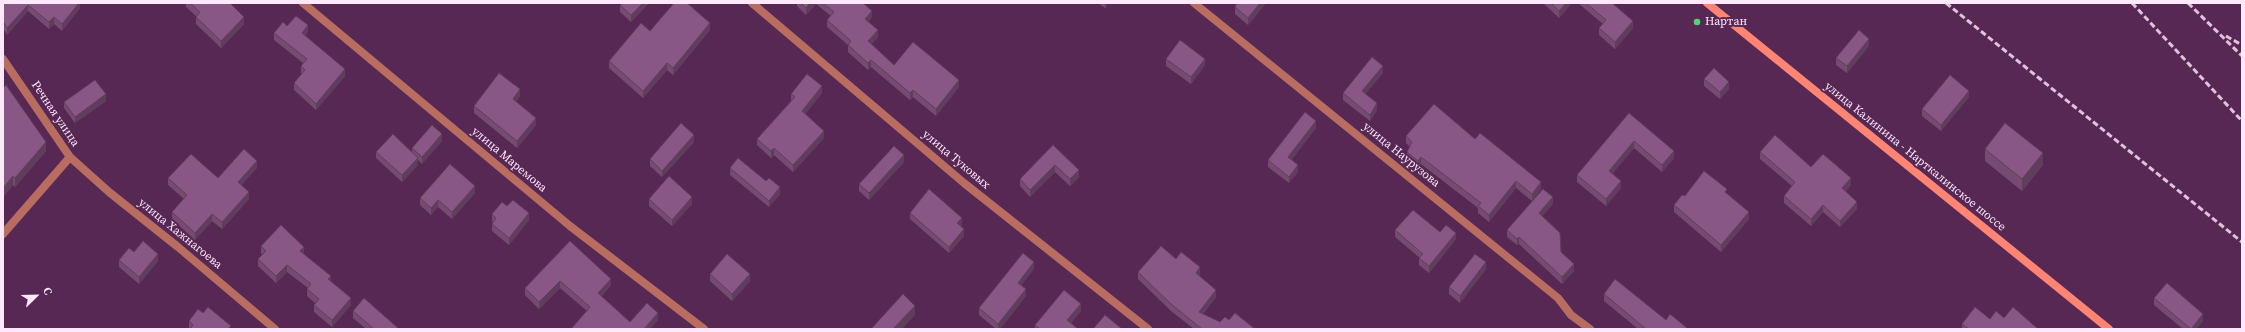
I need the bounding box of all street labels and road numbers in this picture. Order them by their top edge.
street label: Речная улица [28,78,82,150]
street label: улица Калинина - Нарткалинское шоссе [1821,79,2009,235]
street label: улица Наурузова [1360,120,1442,190]
street label: улица Маремова [468,124,550,196]
street label: улица Туковых [919,127,993,193]
street label: улица Хажнагоева [135,196,225,272]

